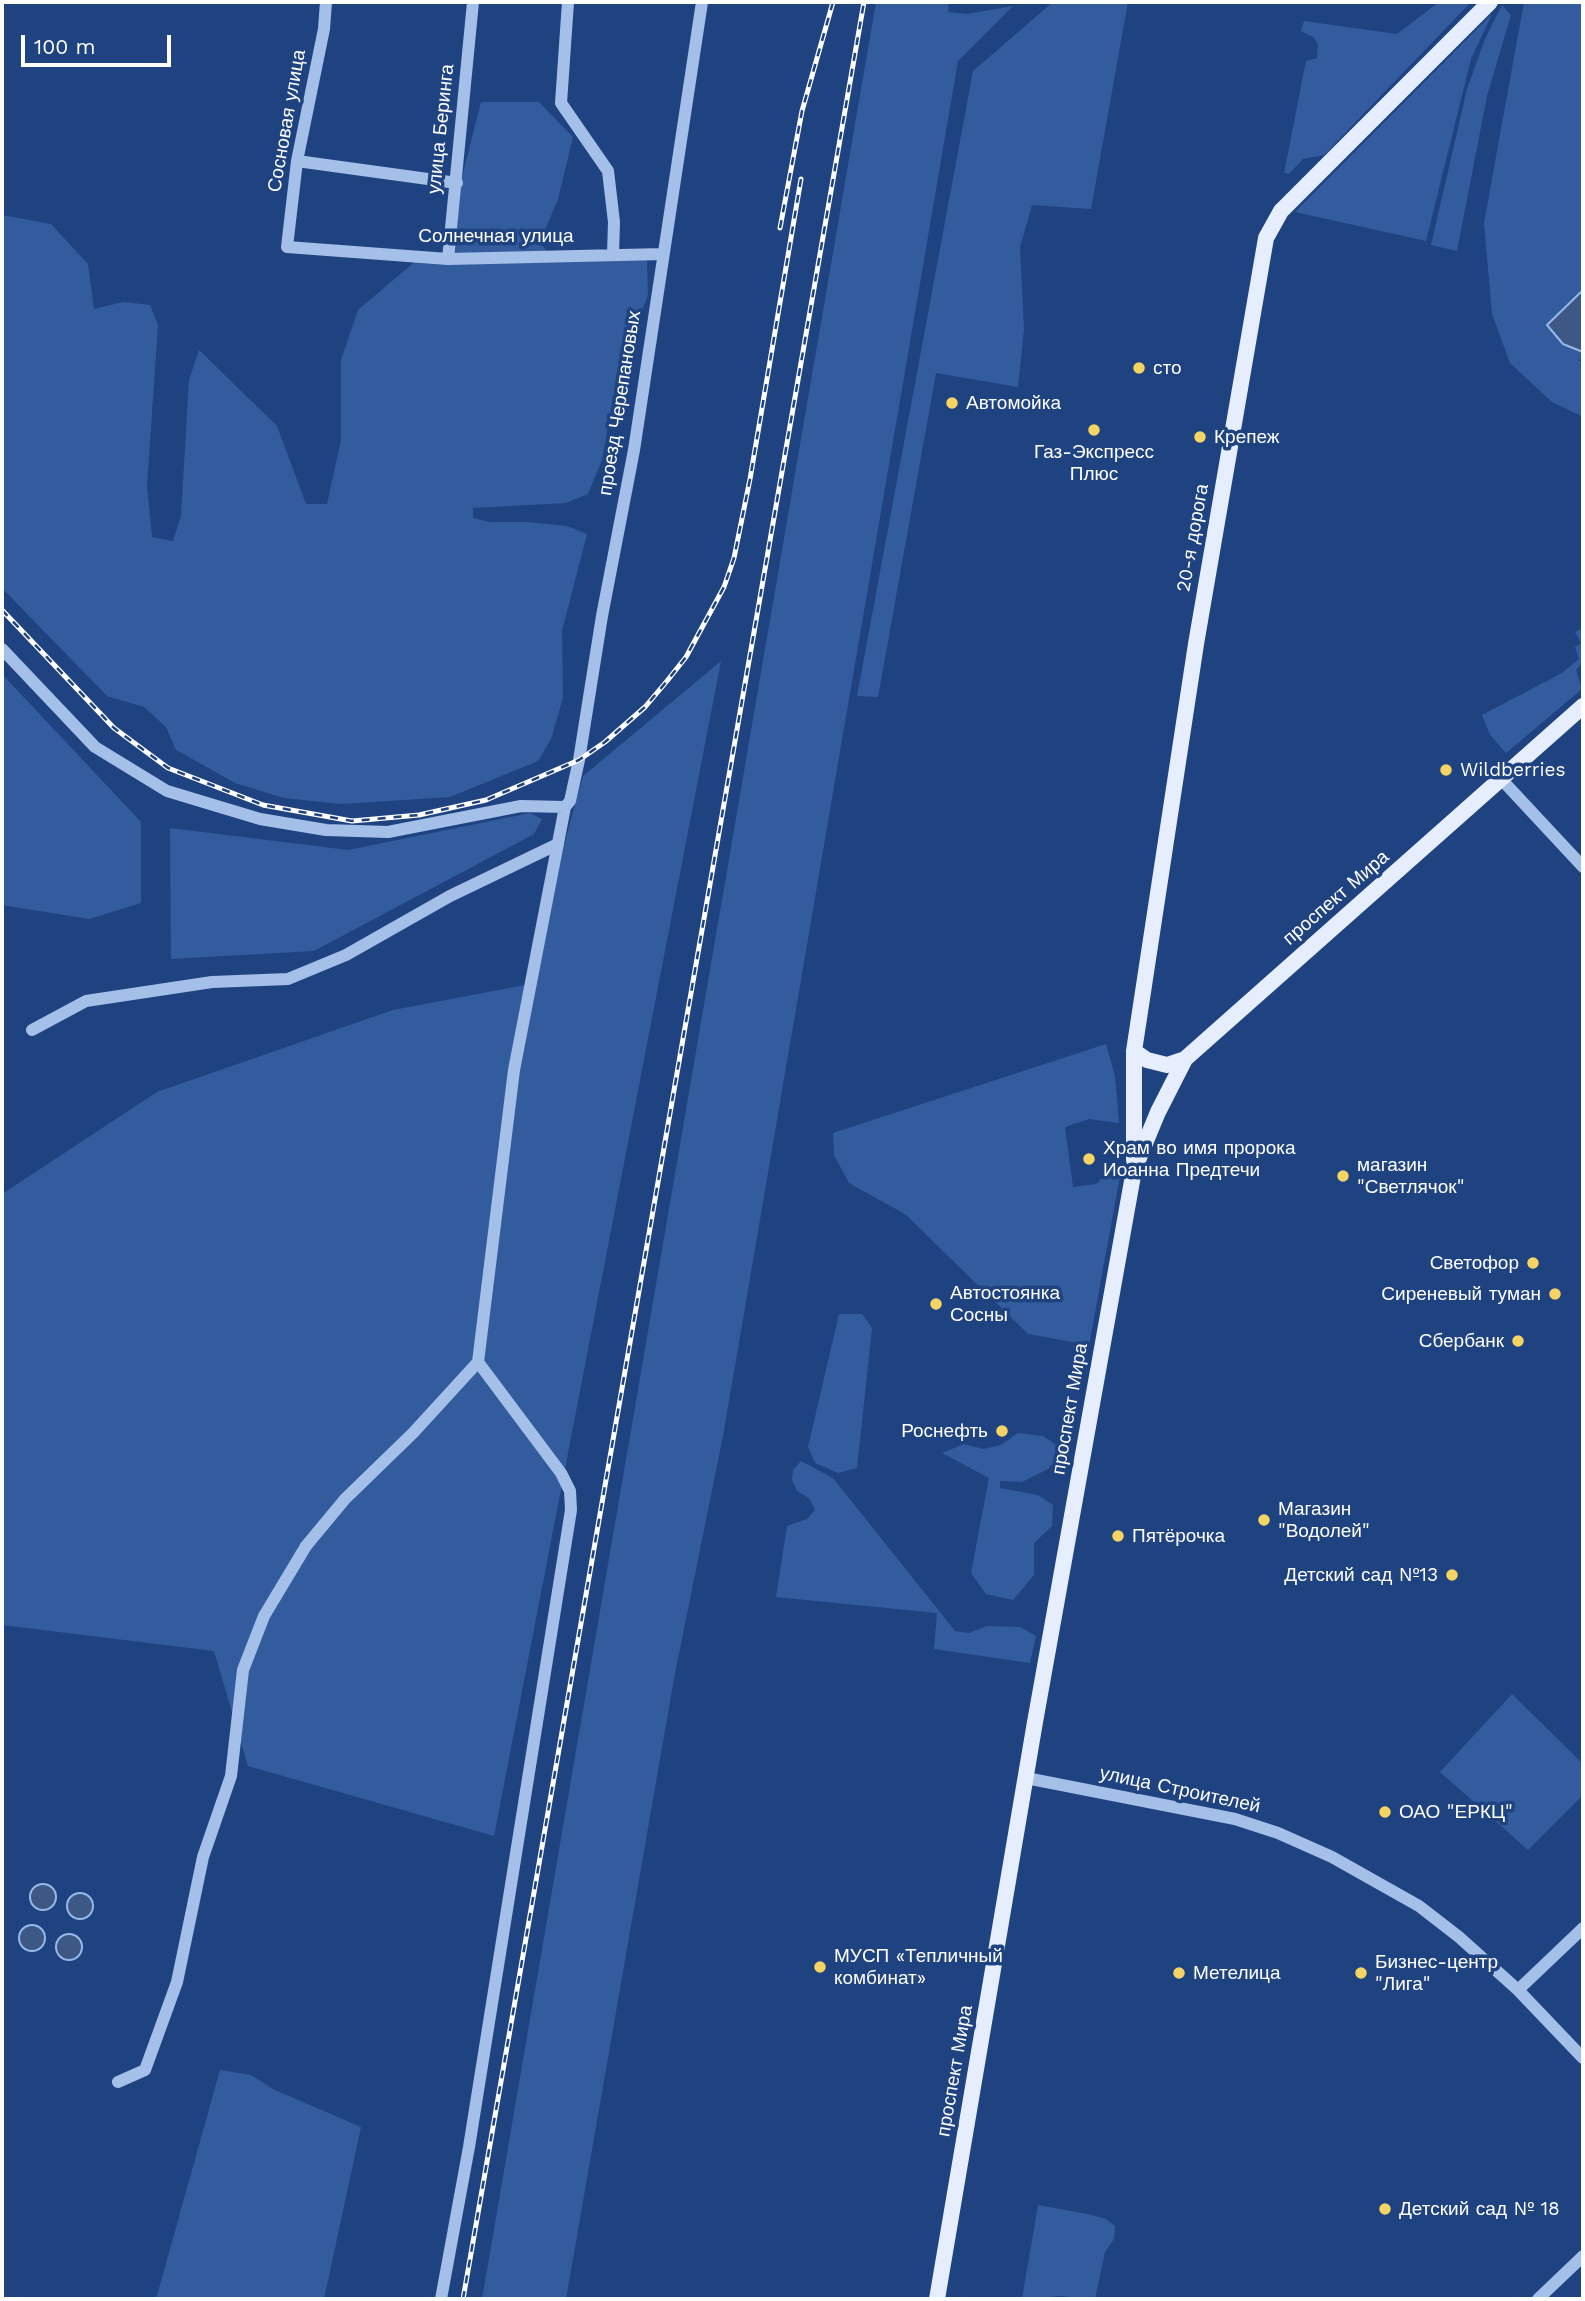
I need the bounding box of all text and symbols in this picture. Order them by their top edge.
scale bar [24,21,175,65]
text: 100 m [34,34,96,59]
street label: Сосновая улица [263,48,311,194]
street label: улица Беринга [423,63,459,195]
street label: Солнечная улица [418,225,574,247]
street label: проезд Черепановых [594,309,646,497]
place label: сто [1153,357,1182,379]
marker: сто [1131,360,1147,376]
place label: Автомойка [966,392,1061,414]
marker: Автомойка [944,395,960,411]
marker: Газ-Экспресс Плюс [1086,422,1102,438]
place label: Крепеж [1214,426,1280,448]
marker: Крепеж [1192,429,1208,445]
place label: Газ-Экспресс Плюс [1034,441,1154,485]
street label: 20-я дорога [1172,482,1214,594]
place label: Wildberries [1460,759,1565,781]
marker: Wildberries [1438,762,1454,778]
street label: проспект Мира [1278,846,1394,950]
place label: Храм во имя пророка Иоанна Предтечи [1103,1137,1296,1181]
marker: Храм во имя пророка Иоанна Предтечи [1081,1151,1097,1167]
place label: магазин "Светлячок" [1357,1154,1464,1198]
marker: магазин "Светлячок" [1335,1168,1351,1184]
place label: Светофор [1430,1252,1519,1274]
marker: Светофор [1525,1255,1541,1271]
place label: Автостоянка Сосны [950,1282,1060,1326]
place label: Сиреневый туман [1381,1283,1541,1305]
marker: Сиреневый туман [1547,1286,1563,1302]
marker: Автостоянка Сосны [928,1296,944,1312]
place label: Сбербанк [1419,1330,1504,1352]
marker: Сбербанк [1510,1333,1526,1349]
street label: проспект Мира [1047,1342,1093,1476]
place label: Роснефть [901,1420,988,1442]
marker: Роснефть [994,1423,1010,1439]
place label: Магазин "Водолей" [1278,1498,1370,1542]
marker: Магазин "Водолей" [1256,1512,1272,1528]
place label: Пятёрочка [1132,1525,1225,1547]
marker: Пятёрочка [1110,1528,1126,1544]
place label: Детский сад №13 [1284,1564,1438,1586]
marker: Детский сад №13 [1444,1567,1460,1583]
street label: улица Строителей [1098,1762,1262,1818]
place label: ОАО "ЕРКЦ" [1399,1801,1513,1823]
marker: ОАО "ЕРКЦ" [1377,1804,1393,1820]
place label: МУСП «Тепличный комбинат» [834,1945,1003,1989]
place label: Бизнес-центр "Лига" [1375,1951,1498,1995]
marker: МУСП «Тепличный комбинат» [812,1959,828,1975]
place label: Метелица [1193,1962,1281,1984]
marker: Метелица [1171,1965,1187,1981]
marker: Бизнес-центр "Лига" [1353,1965,1369,1981]
street label: проспект Мира [932,2004,978,2138]
place label: Детский сад № 18 [1399,2198,1560,2220]
marker: Детский сад № 18 [1377,2201,1393,2217]

